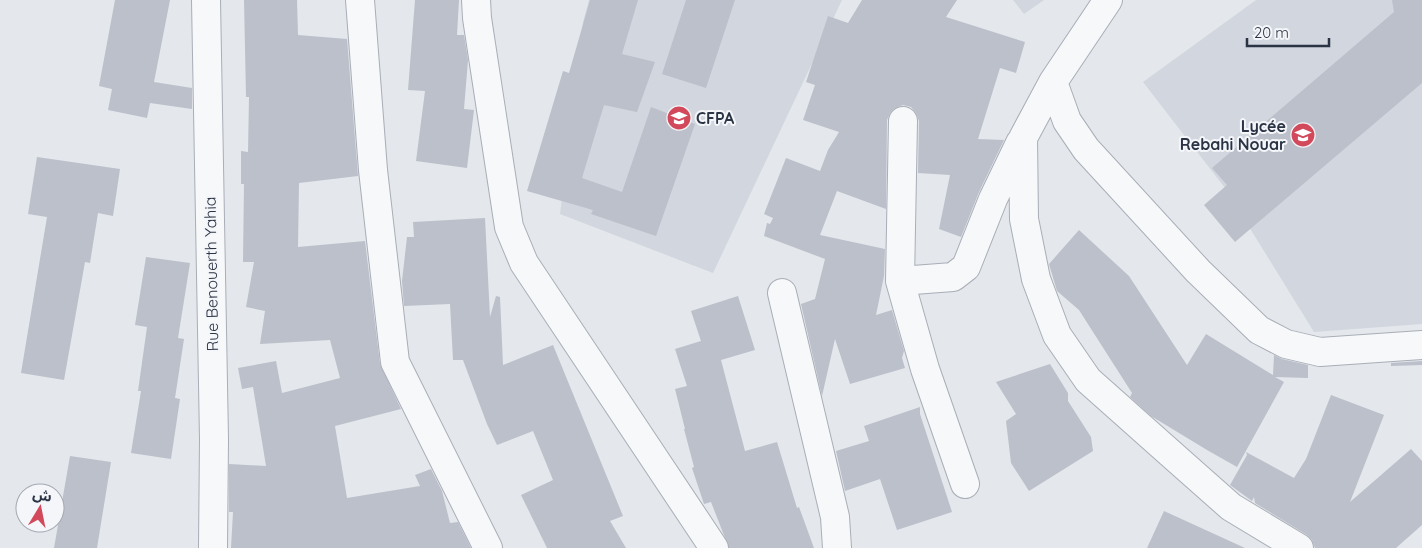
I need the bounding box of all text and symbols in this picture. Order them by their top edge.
scale bar [1247,15,1330,47]
text: 20 m [1254,23,1289,42]
school or university icon: CFPA [666,105,692,131]
place label: CFPA [696,108,735,128]
place label: Lycée Rebahi Nouar [1180,116,1286,154]
school or university icon: Lycée Rebahi Nouar [1290,122,1316,148]
street label: Rue Benouerth Yahia [200,196,222,352]
north arrow [15,483,65,533]
text: ش [31,485,53,506]

